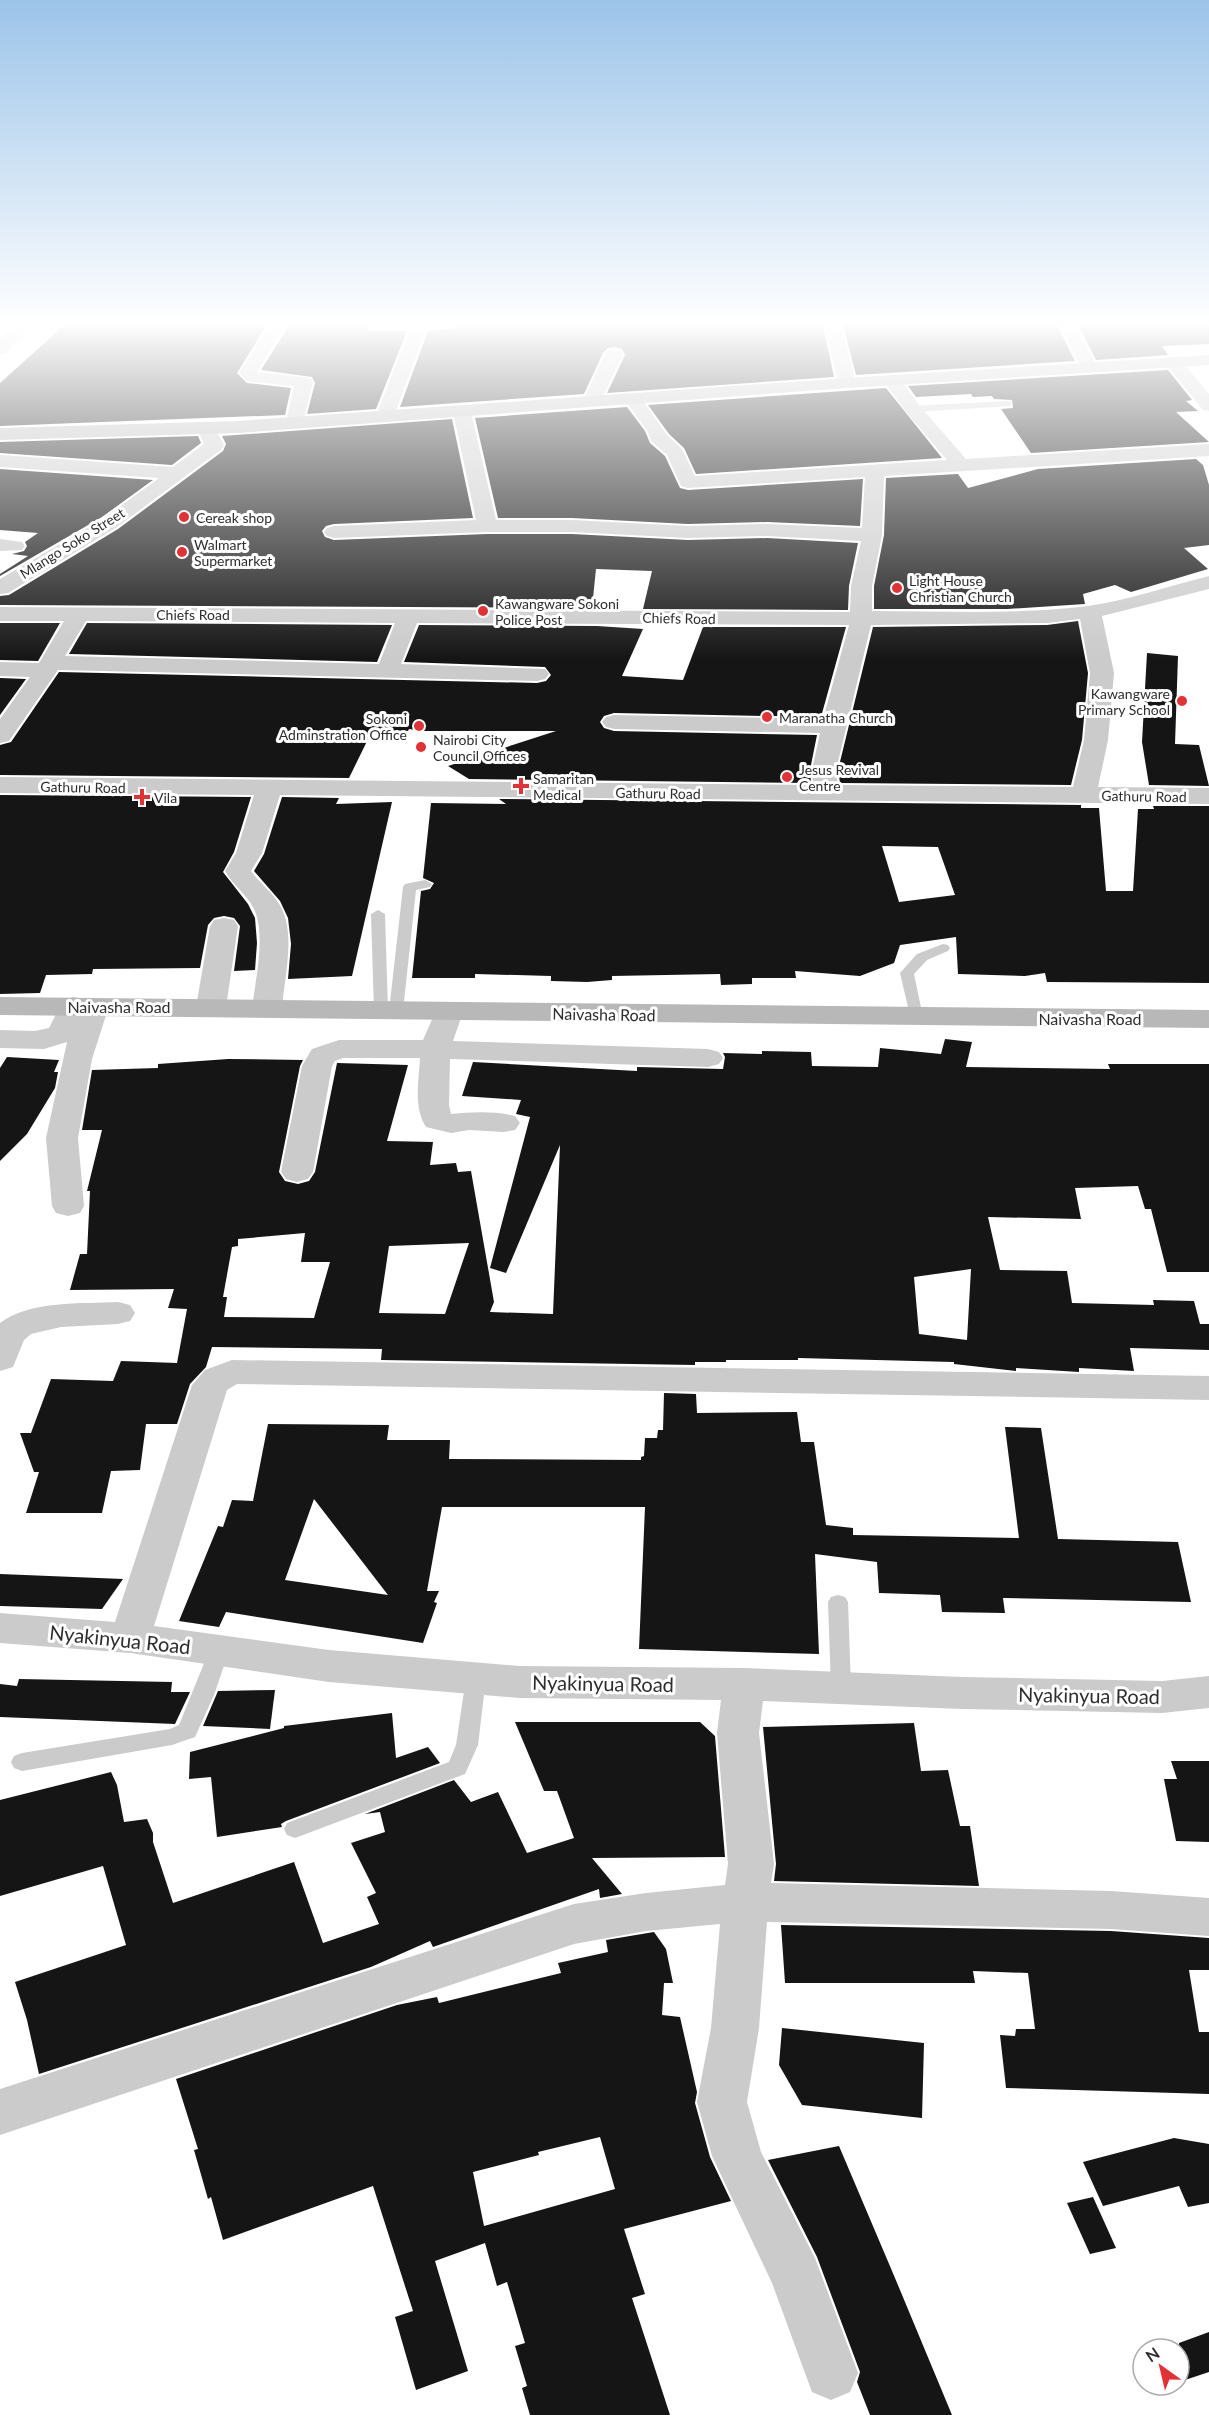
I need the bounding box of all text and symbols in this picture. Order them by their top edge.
street label: Mlango Soko Street [17,504,127,582]
place label: Cereak shop [196,509,272,526]
marker: Cereak shop [177,510,191,524]
place label: Walmart Supermarket [194,536,272,569]
marker: Walmart Supermarket [175,545,189,559]
place label: Light House Christian Church [909,572,1012,605]
marker: Light House Christian Church [890,581,904,595]
place label: Kawangware Sokoni Police Post [495,595,619,628]
marker: Kawangware Sokoni Police Post [476,604,490,618]
street label: Chiefs Road [156,606,230,623]
street label: Chiefs Road [642,609,716,627]
place label: Kawangware Primary School [1078,685,1170,718]
marker: Kawangware Primary School [1175,694,1189,708]
place label: Maranatha Church [779,709,893,726]
place label: Sokoni Adminstration Office [279,710,407,743]
marker: Maranatha Church [760,710,774,724]
marker: Sokoni Adminstration Office [412,719,426,733]
place label: Nairobi City Council Offices [433,731,526,764]
marker: Nairobi City Council Offices [414,740,428,754]
place label: Jesus Revival Centre [799,761,879,794]
place label: Samaritan Medical [533,770,594,803]
marker: Jesus Revival Centre [780,770,794,784]
street label: Gathuru Road [40,778,126,796]
marker: Samaritan Medical [514,779,528,793]
street label: Gathuru Road [615,784,701,802]
street label: Gathuru Road [1101,787,1187,805]
place label: Vila [154,789,177,806]
marker: Vila [135,790,149,804]
street label: Naivasha Road [67,997,171,1016]
street label: Naivasha Road [552,1004,656,1024]
street label: Naivasha Road [1038,1009,1142,1028]
street label: Nyakinyua Road [48,1620,192,1658]
street label: Nyakinyua Road [532,1670,674,1696]
street label: Nyakinyua Road [1018,1682,1160,1708]
north arrow [1131,2337,1191,2397]
text: N [1142,2343,1163,2365]

